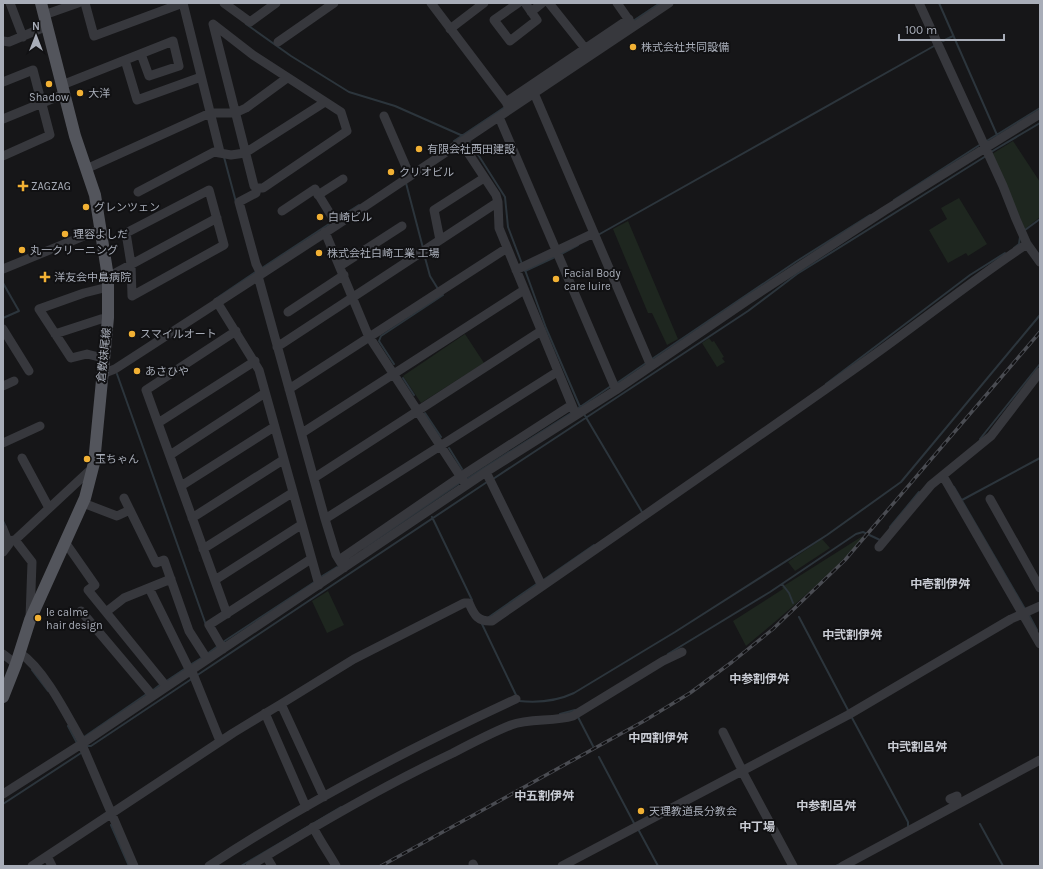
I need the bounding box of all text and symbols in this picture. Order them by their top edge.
north arrow [16,16,56,56]
scale bar [899,16,1004,42]
text: N [32,20,40,33]
text: 100 m [905,23,937,37]
place label: 株式会社共同設備 [641,41,729,54]
marker: 株式会社共同設備 [628,42,638,52]
marker: Shadow [44,79,54,89]
place label: 大洋 [88,87,110,100]
marker: 大洋 [75,88,85,98]
place label: Shadow [29,91,69,104]
place label: 有限会社西田建設 [427,143,515,156]
marker: 有限会社西田建設 [414,144,424,154]
place label: クリオビル [399,166,454,179]
marker: クリオビル [386,167,396,177]
place label: ZAGZAG [31,180,71,193]
marker: ZAGZAG [18,181,28,191]
place label: グレンツェン [94,201,160,214]
marker: グレンツェン [81,202,91,212]
place label: 白崎ビル [328,211,372,224]
marker: 白崎ビル [315,212,325,222]
place label: 理容よしだ [73,228,128,241]
marker: 理容よしだ [60,229,70,239]
place label: 丸一クリーニング [30,244,118,257]
marker: 丸一クリーニング [17,245,27,255]
place label: 株式会社白崎工業 工場 [327,247,440,260]
marker: 株式会社白崎工業 工場 [314,248,324,258]
place label: Facial Body care luire [564,267,621,293]
marker: 洋友会中島病院 [39,271,51,283]
place label: 洋友会中島病院 [54,271,131,284]
marker: Facial Body care luire [551,274,561,284]
street label: 倉敷妹尾線 [95,327,113,383]
place label: スマイルオート [140,328,217,341]
marker: スマイルオート [127,329,137,339]
place label: あさひや [145,365,189,378]
marker: あさひや [132,366,142,376]
place label: 玉ちゃん [95,453,139,466]
marker: 玉ちゃん [82,454,92,464]
district label: 中壱割伊舛 [910,577,970,591]
place label: le calme hair design [46,606,103,632]
marker: le calme hair design [33,613,43,623]
district label: 中弐割伊舛 [822,628,882,642]
district label: 中参割伊舛 [729,672,789,686]
district label: 中四割伊舛 [628,731,688,745]
district label: 中弐割呂舛 [887,740,947,754]
district label: 中五割伊舛 [514,789,574,803]
district label: 中参割呂舛 [796,799,856,813]
place label: 天理教道長分教会 [649,805,737,818]
marker: 天理教道長分教会 [636,806,646,816]
district label: 中丁場 [739,820,775,834]

